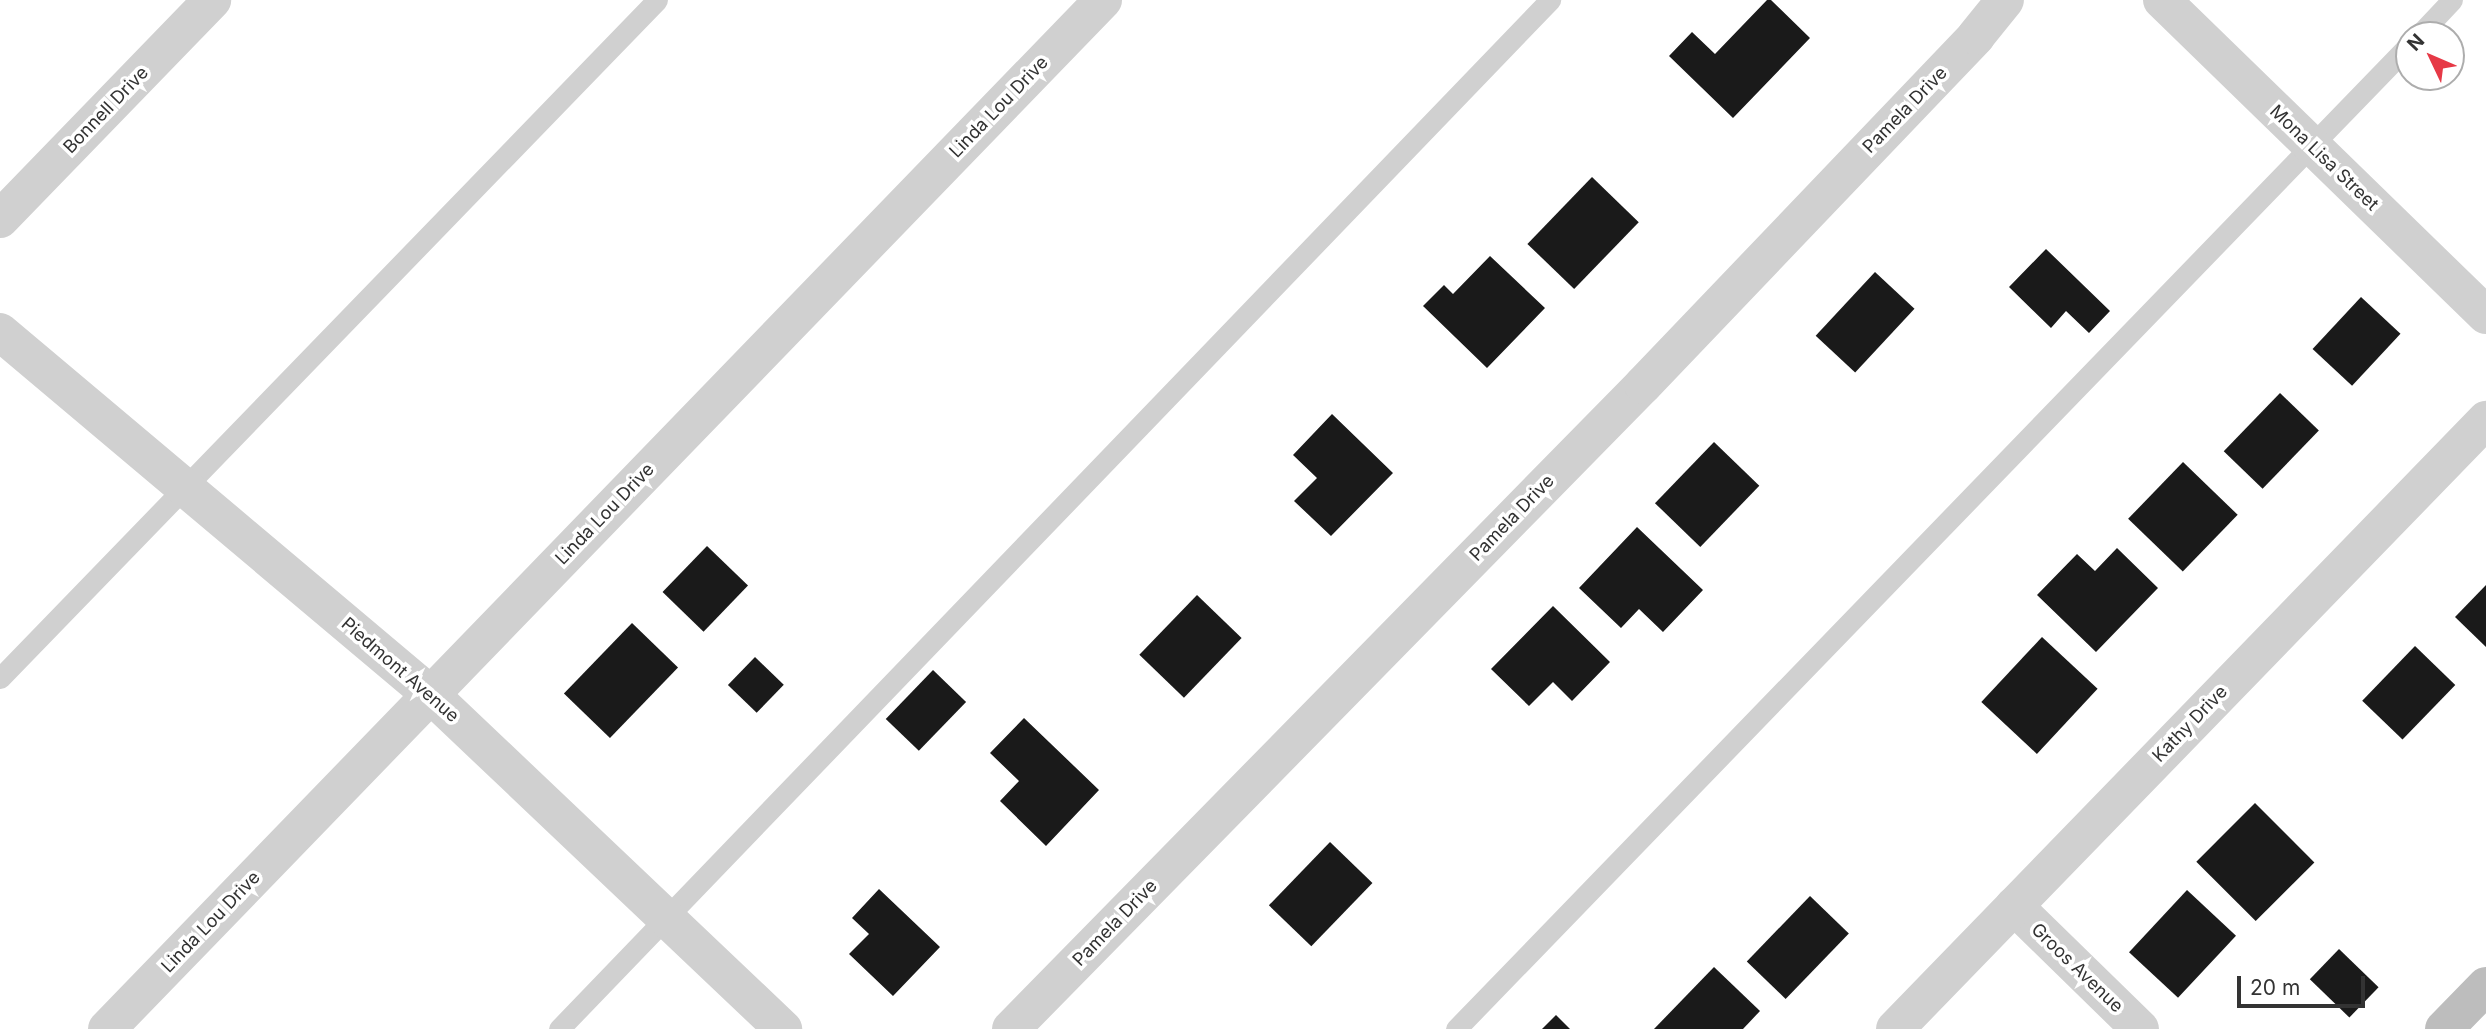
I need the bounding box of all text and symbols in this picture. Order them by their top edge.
north arrow [2395,21,2465,91]
text: N [2403,29,2429,56]
street label: Linda Lou Drive [945,52,1053,162]
street label: Bonnell Drive [59,62,153,158]
street label: Pamela Drive [1858,62,1952,158]
street label: Mona Lisa Street [2265,101,2383,215]
street label: Linda Lou Drive [551,459,659,569]
street label: Pamela Drive [1465,470,1559,566]
street label: Piedmont Avenue [337,613,463,727]
street label: Kathy Drive [2148,681,2232,767]
street label: Linda Lou Drive [157,867,265,977]
street label: Pamela Drive [1068,875,1162,971]
street label: Groos Avenue [2027,919,2127,1017]
scale bar [2241,962,2369,1006]
text: 20 m [2250,975,2300,1000]

